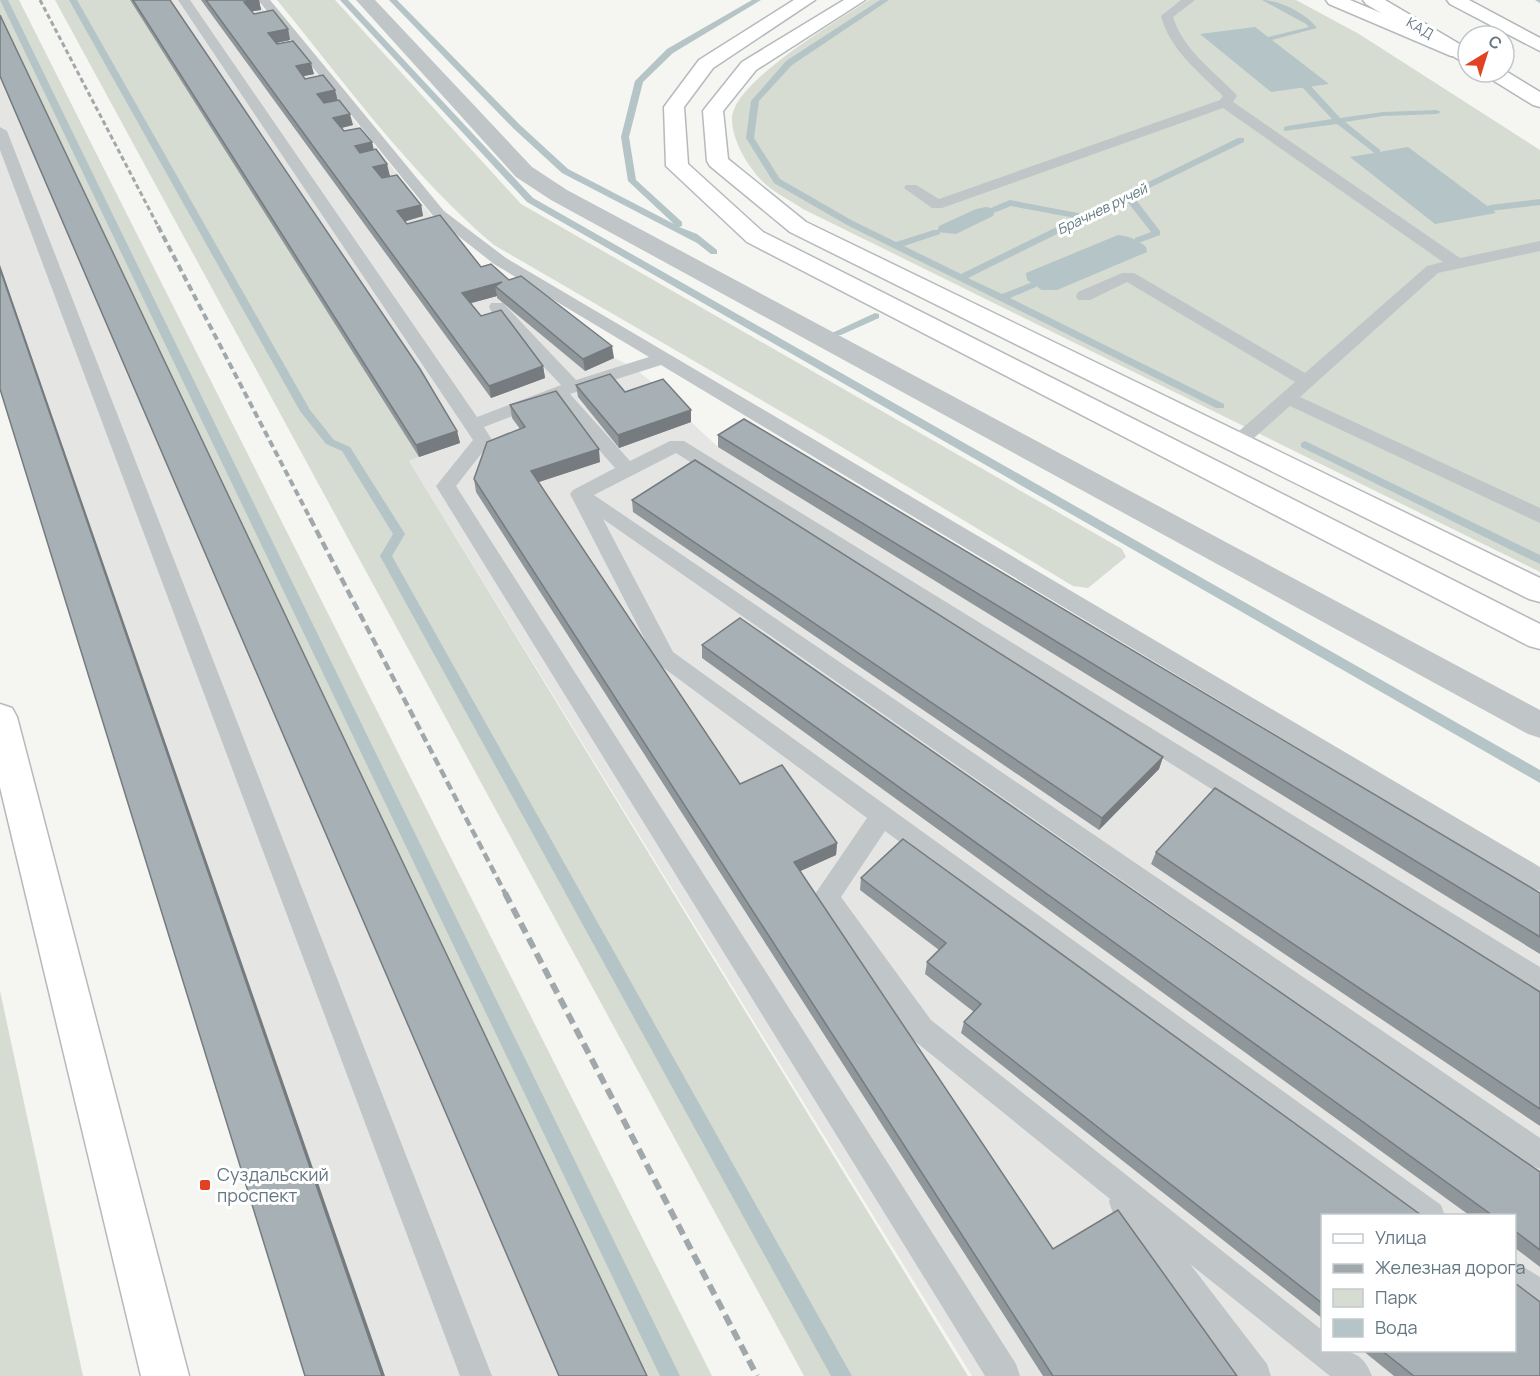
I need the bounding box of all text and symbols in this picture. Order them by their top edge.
street label: КАД [1403,12,1437,43]
north arrow [1456,24,1516,84]
text: С [1484,30,1507,55]
water label: Брачнев ручей [1054,178,1151,239]
place label: Суздальский проспект [217,1162,329,1207]
marker: Суздальский проспект [198,1178,212,1192]
legend [1321,1214,1516,1352]
text: Улица [1375,1225,1427,1249]
text: Железная дорога [1375,1255,1526,1279]
text: Парк [1375,1285,1418,1309]
text: Вода [1375,1315,1417,1339]

